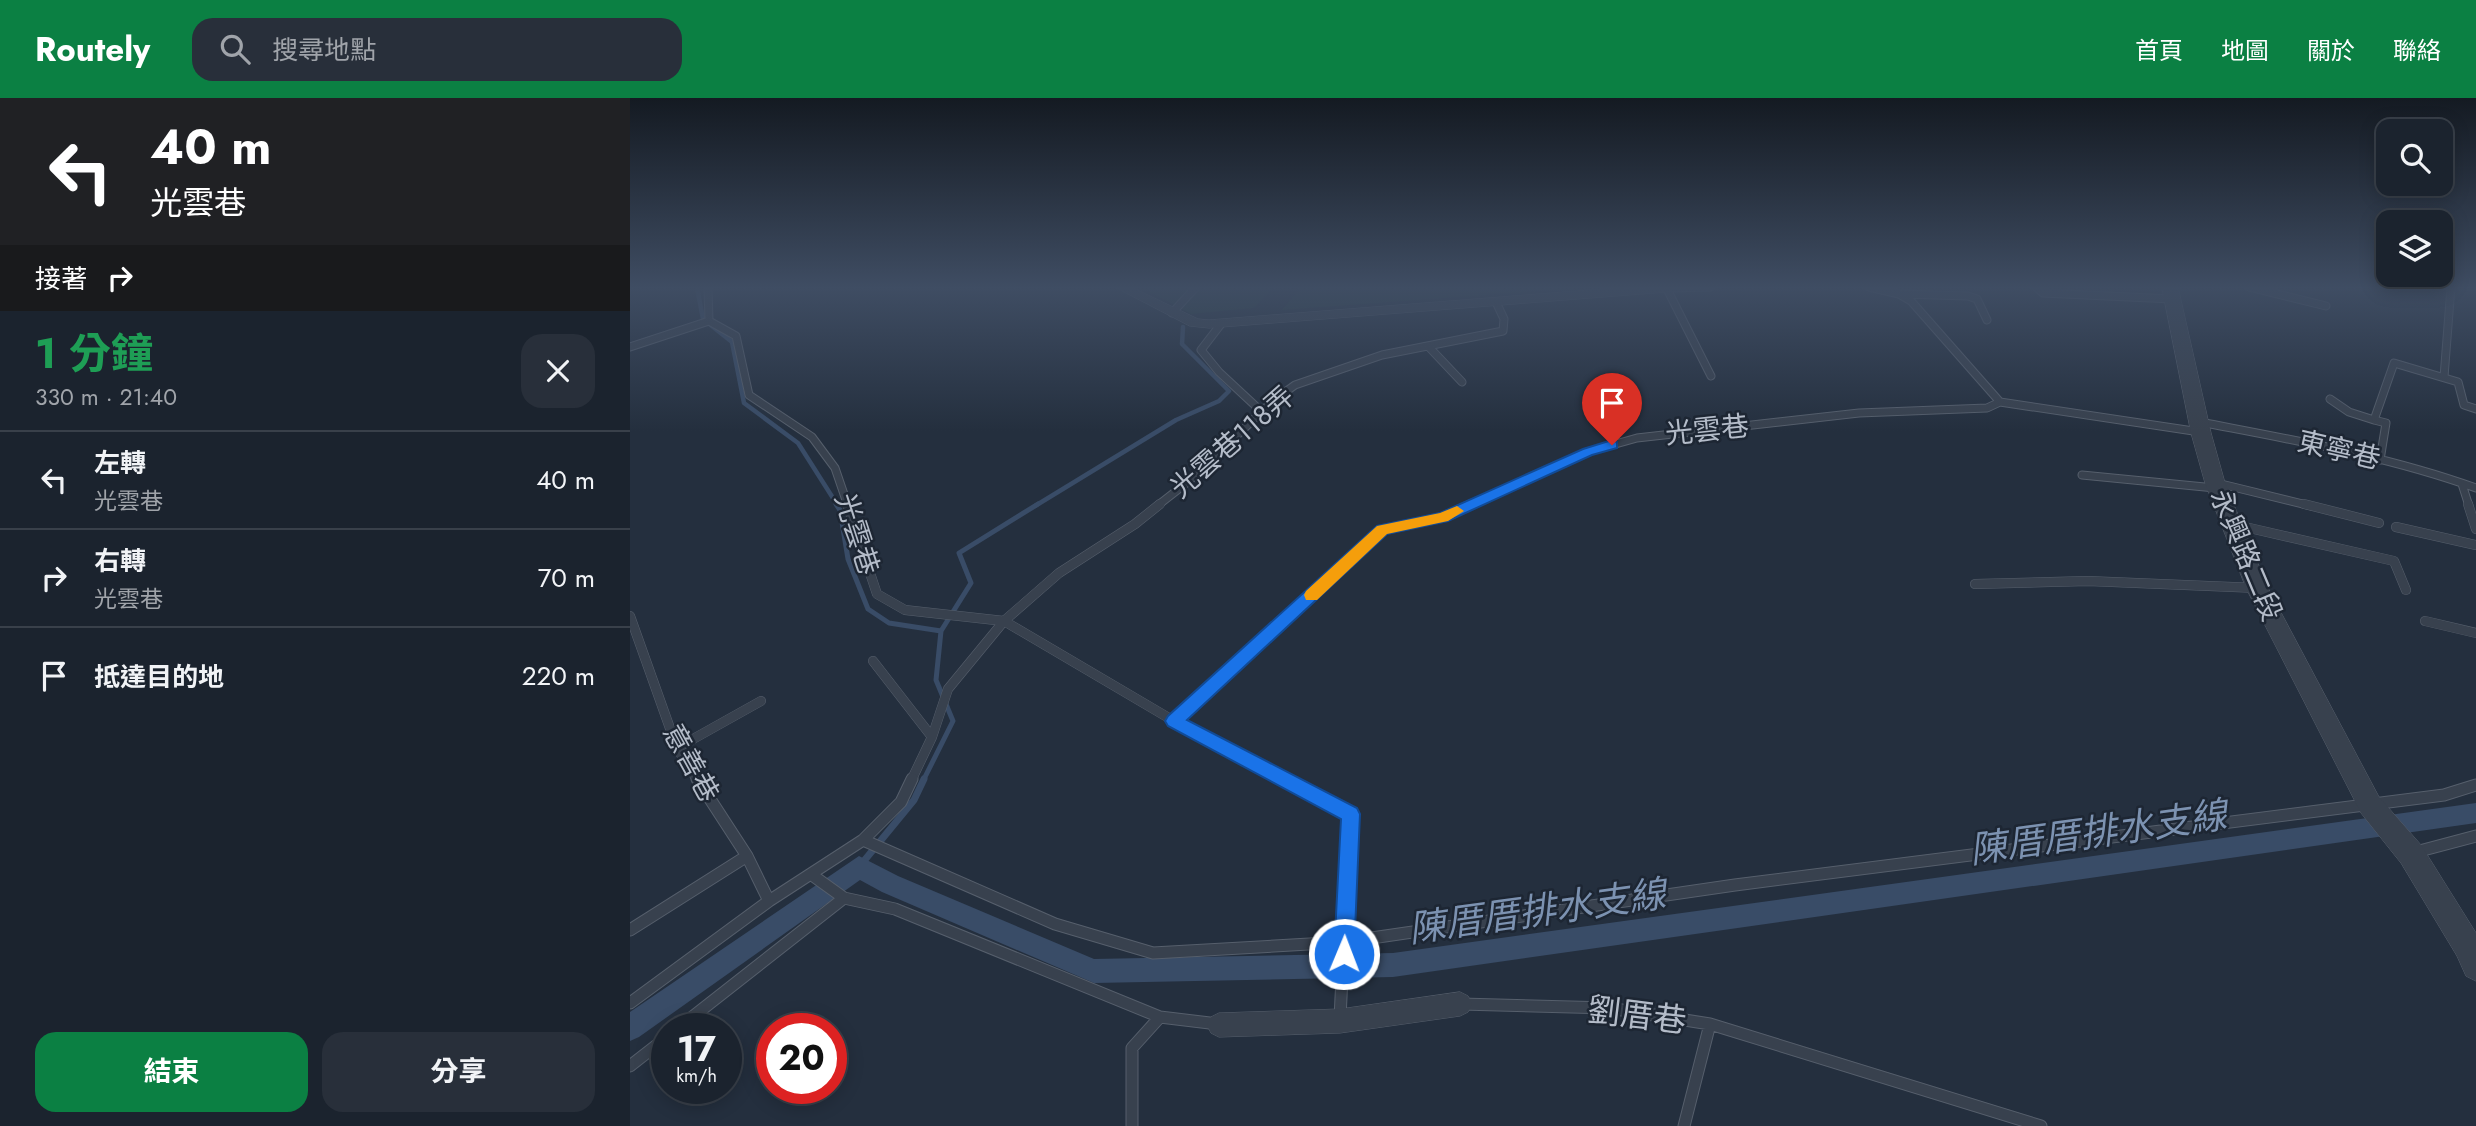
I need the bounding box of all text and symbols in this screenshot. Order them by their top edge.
search box [192,18,682,81]
text: Routely [35,26,150,73]
icon: search [216,30,254,68]
text: 搜尋地點 [272,31,376,69]
text: 首頁 [2135,33,2183,68]
text: 地圖 [2221,33,2269,68]
text: 關於 [2307,33,2355,68]
text: 聯絡 [2393,33,2441,68]
text: 40 m [150,112,272,182]
map controls [2376,119,2453,287]
button: search [2376,119,2453,196]
icon: left [35,126,126,217]
text: 光雲巷 [150,180,246,226]
button: layers [2376,210,2453,287]
icon: right [101,259,139,297]
text: 接著 [35,260,87,298]
text: 1 分鐘 [35,323,153,384]
button: close [521,334,595,408]
pin [1582,373,1642,445]
street label: 光雲巷118弄 [1161,377,1303,507]
text: 330 m · 21:40 [35,380,177,414]
icon: arrive [1593,384,1631,422]
street label: 光雲巷 [1663,405,1751,455]
street label: 東寧巷 [2293,421,2385,479]
text: 左轉 [94,444,146,482]
icon: left [35,461,73,499]
text: 40 m [536,461,595,499]
street label: 永興路二段 [2200,483,2292,627]
text: 光雲巷 [94,484,163,518]
street label: 光雲巷 [825,488,889,580]
text: 右轉 [94,542,146,580]
icon: right [35,559,73,597]
text: 70 m [538,559,595,597]
text: 光雲巷 [94,582,163,616]
icon: arrive [35,657,73,695]
text: 220 m [522,657,595,695]
text: 抵達目的地 [94,658,224,696]
street label: 意善巷 [653,716,729,810]
water label: 陳厝厝排水支線 [1966,787,2234,877]
water label: 陳厝厝排水支線 [1405,866,1673,956]
position arrow [1307,917,1381,991]
street label: 劉厝巷 [1585,986,1689,1044]
speed limit sign: 20 [756,1013,847,1104]
text: 17 [677,1024,716,1074]
button: 結束 [35,1032,308,1112]
button: 分享 [322,1032,595,1112]
text: km/h [676,1063,717,1089]

